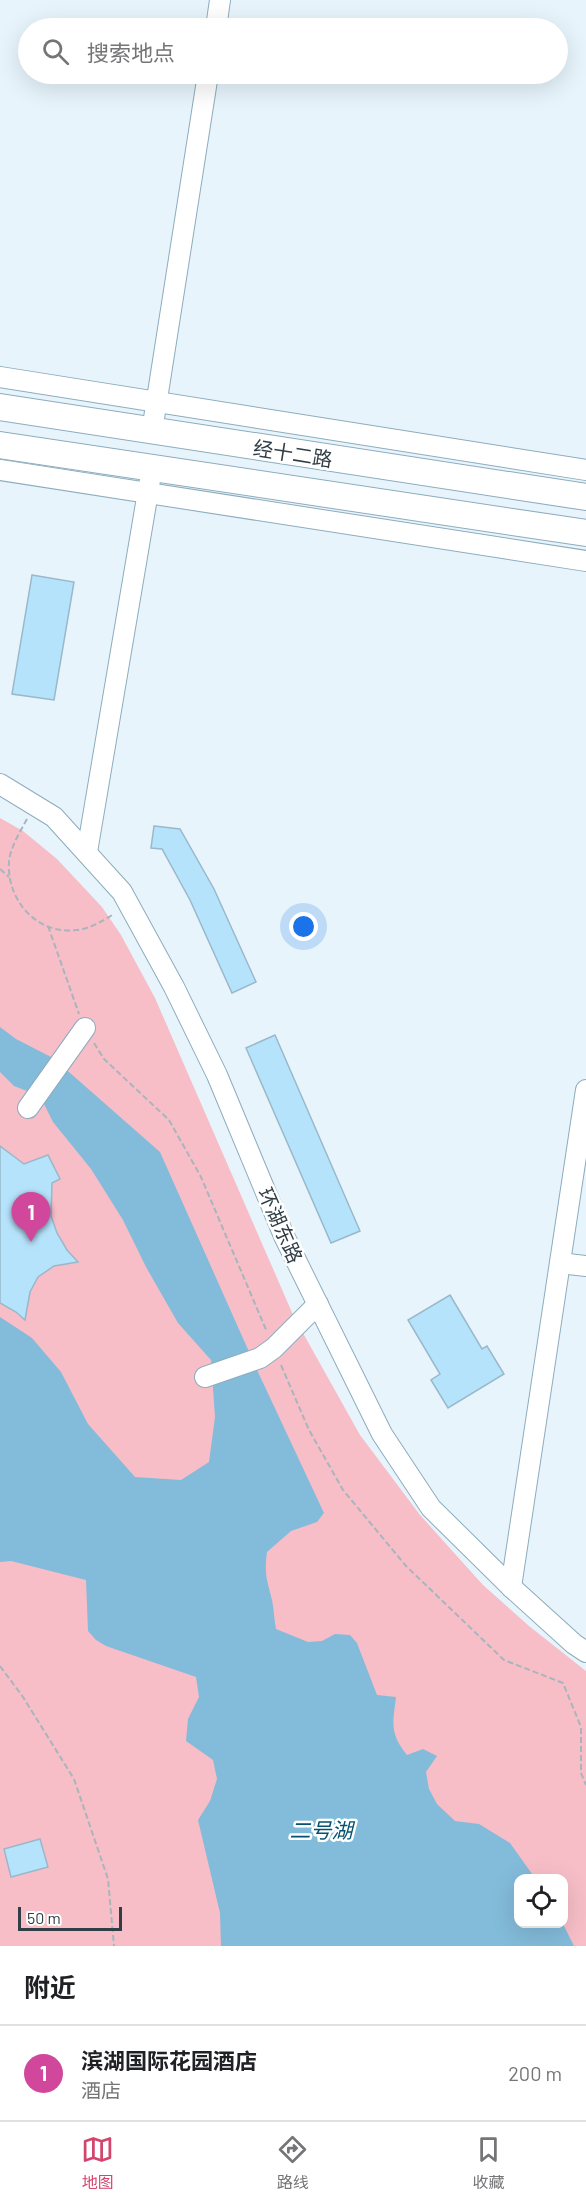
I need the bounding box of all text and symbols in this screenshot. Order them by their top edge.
search box [18,18,568,84]
icon: search [39,35,72,68]
text: 搜索地点 [87,39,175,65]
street label: 经十二路 [252,435,334,471]
your location [289,912,318,941]
street label: 环湖东路 [254,1184,308,1266]
pin: 1 [12,1192,51,1242]
water label: 二号湖 [290,1817,355,1842]
map controls [514,1874,568,1928]
button: locate [514,1874,568,1928]
scale bar [18,1904,122,1932]
text: 50 m [27,1908,61,1927]
text: 附近 [24,1971,76,2002]
text: 滨湖国际花园酒店 [81,2047,257,2073]
text: 1 [40,2061,47,2085]
text: 200 m [508,2061,562,2085]
text: 酒店 [81,2078,121,2102]
tab: 地图 [81,2133,114,2193]
tab: 路线 [276,2133,309,2193]
tab: 收藏 [472,2133,505,2193]

